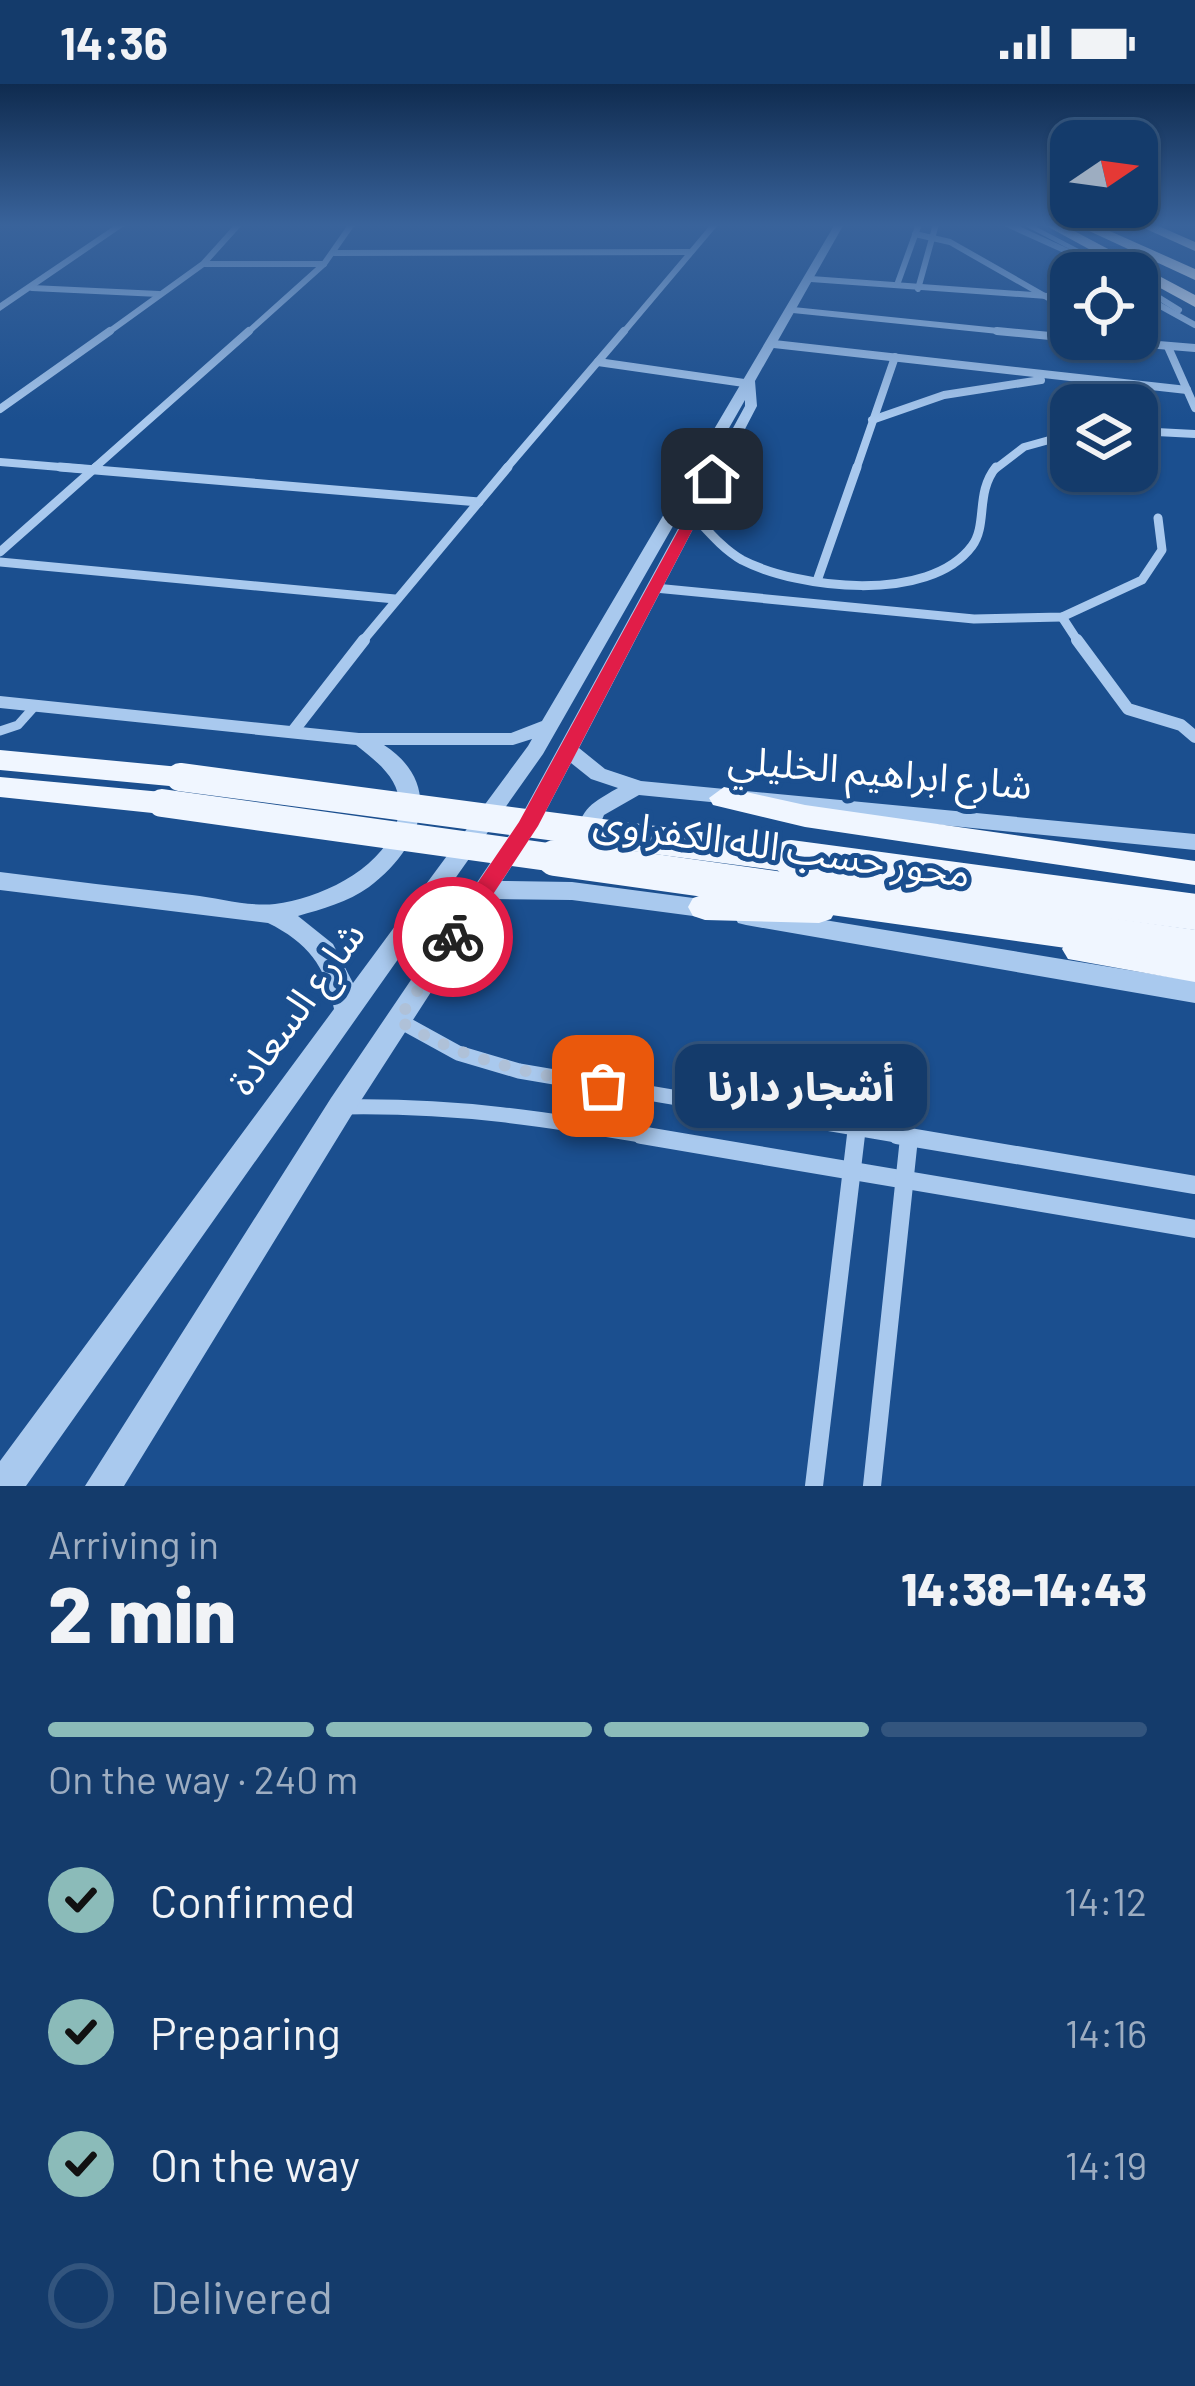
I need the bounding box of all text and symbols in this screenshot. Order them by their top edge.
text: 14:36 [60,15,168,69]
north arrow [1050,120,1158,228]
map controls [1050,120,1158,492]
button: locate [1050,252,1158,360]
button: layers [1050,384,1158,492]
pin [661,428,763,530]
icon: home [679,446,745,512]
street label: شارع ابراهيم الخليلي [726,734,1034,815]
street label: محور حسب الله الكفراوى [591,796,973,896]
courier [393,877,513,997]
icon: bike [420,904,486,970]
street label: شارع السعادة [216,911,379,1107]
pin [552,1035,654,1137]
callout: أشجار دارنا [675,1044,927,1128]
icon: bag [570,1053,636,1119]
text: أشجار دارنا [707,1062,895,1109]
text: Arriving in [48,1520,219,1567]
text: 14:38–14:43 [901,1561,1147,1615]
text: 2 min [48,1565,236,1659]
text: On the way · 240 m [48,1755,358,1802]
icon: check [48,1867,114,1933]
text: Confirmed [150,1873,355,1927]
text: 14:12 [1064,1877,1147,1924]
icon: check [48,1999,114,2065]
text: Preparing [150,2005,341,2059]
text: 14:16 [1065,2009,1147,2056]
icon: check [48,2131,114,2197]
text: On the way [150,2137,360,2191]
text: 14:19 [1065,2141,1147,2188]
text: Delivered [150,2269,333,2323]

